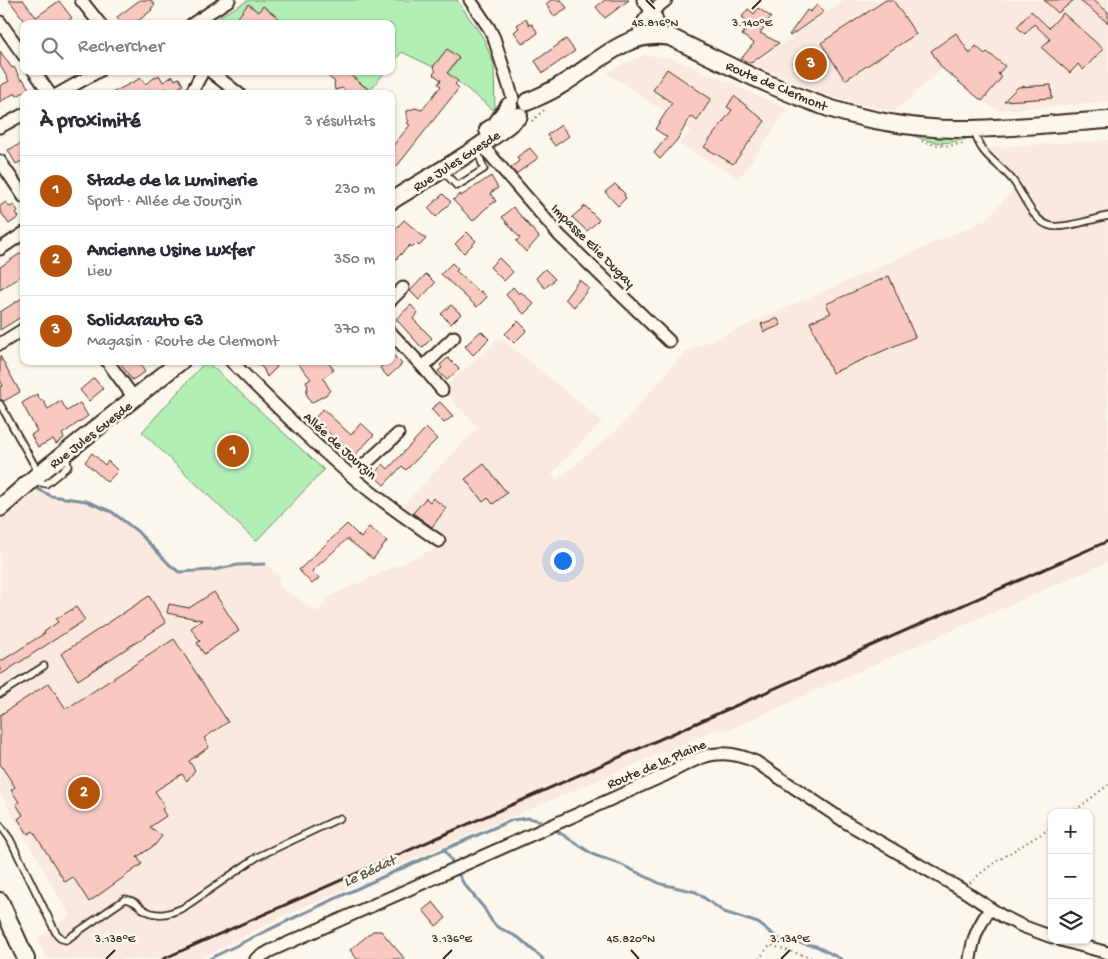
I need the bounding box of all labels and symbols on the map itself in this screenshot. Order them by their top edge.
text: 45.816°N [632,17,678,31]
text: 3.140°E [731,17,773,31]
pin: 3 [795,45,827,83]
street label: Route de Clermont [723,58,831,117]
street label: Rue Jules Guesde [411,127,505,197]
street label: Impasse Elie Dugay [546,201,638,293]
street label: Rue Jules Guesde [47,398,137,474]
street label: Allée de Jourzin [299,409,380,485]
pin: 1 [217,432,249,470]
your location [550,548,576,574]
street label: Route de la Plaine [605,736,710,794]
pin: 2 [68,774,100,812]
water label: Le Bédat [341,851,401,892]
text: 3.138°E [94,933,136,947]
text: 3.136°E [431,933,473,947]
text: 45.820°N [607,933,655,947]
text: 3.134°E [769,933,810,947]

